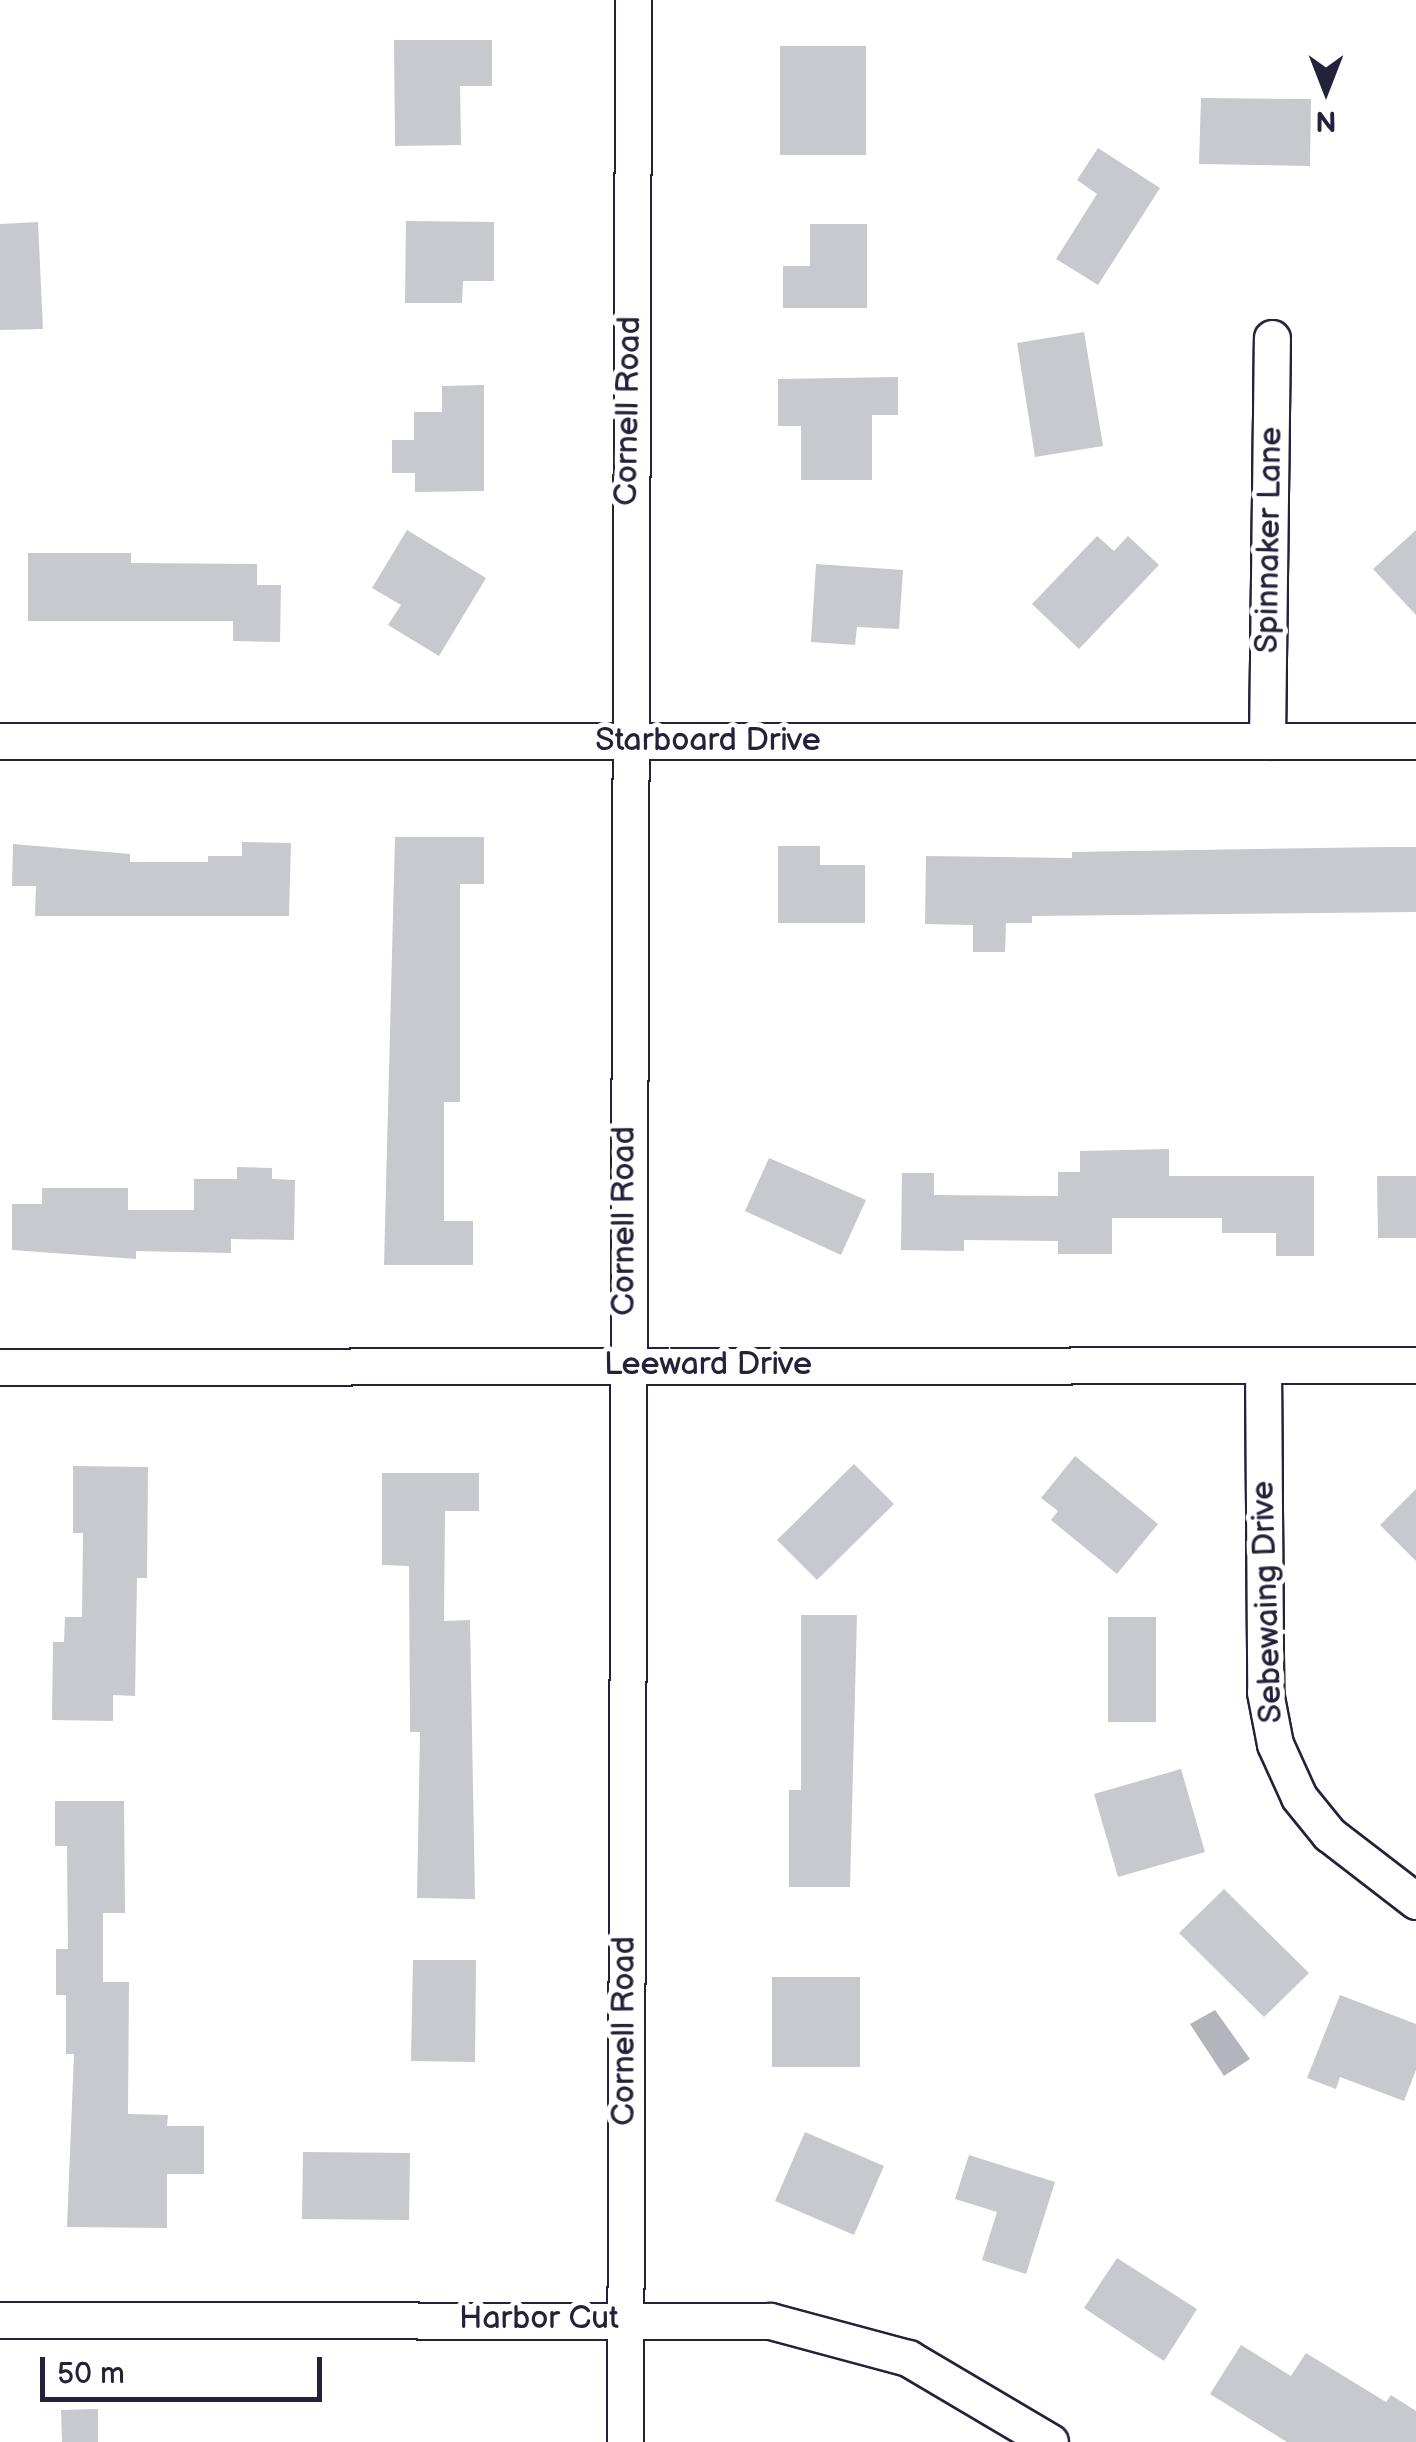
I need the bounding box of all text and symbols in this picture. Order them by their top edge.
north arrow [1276,40,1376,140]
text: N [1315,104,1337,137]
street label: Cornell Road [608,316,650,506]
street label: Spinnaker Lane [1249,426,1291,654]
street label: Starboard Drive [595,722,821,760]
street label: Cornell Road [606,1126,644,1316]
street label: Leeward Drive [604,1346,812,1384]
street label: Sebewaing Drive [1245,1480,1291,1724]
street label: Cornell Road [606,1936,644,2126]
street label: Harbor Cut [459,2300,619,2338]
scale bar [45,2337,328,2399]
text: 50 m [57,2356,125,2392]

